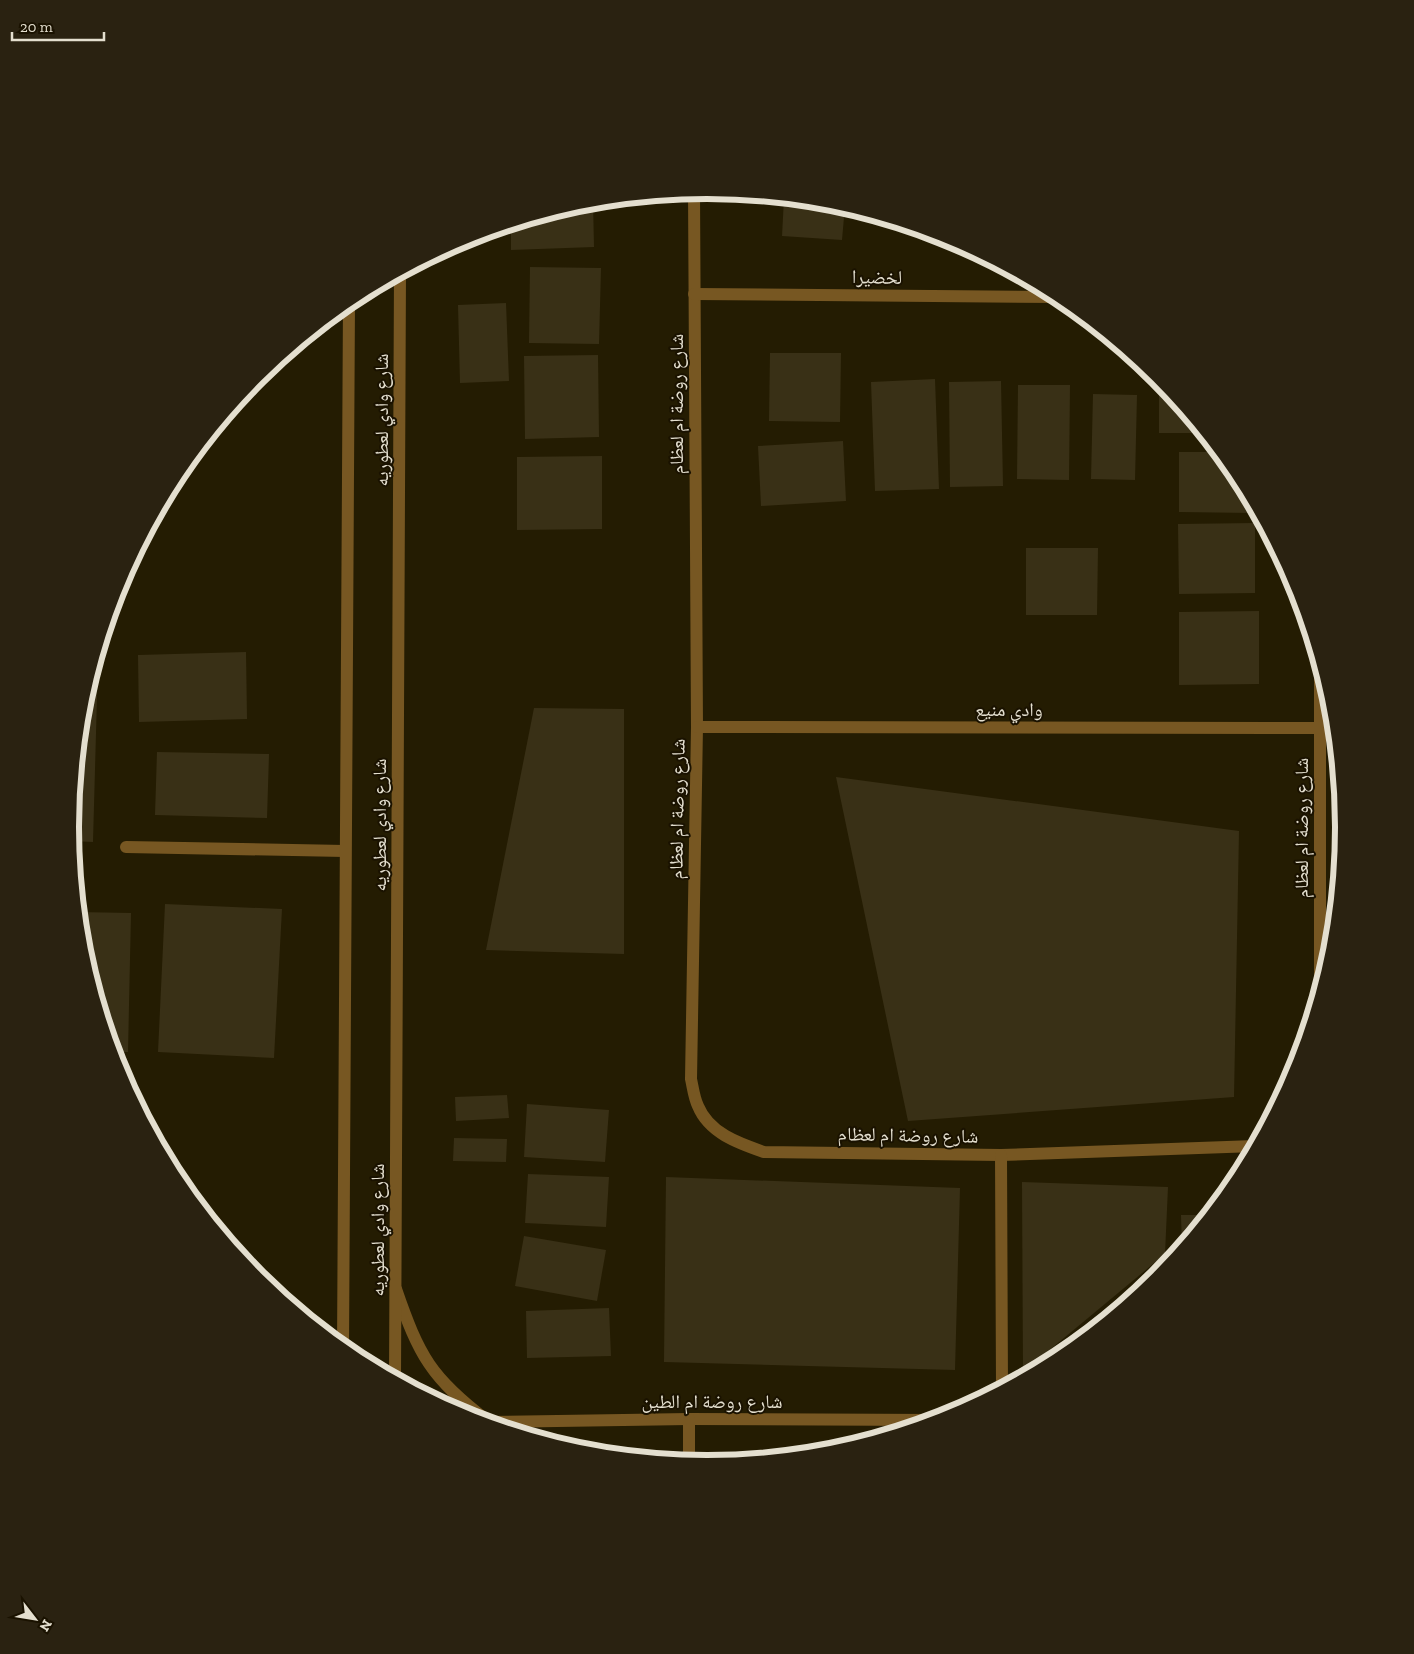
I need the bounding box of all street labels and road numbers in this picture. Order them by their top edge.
street label: لخضيرا [852,265,902,289]
street label: شارع روضة ام لعظام [665,334,690,474]
street label: شارع وادي لعطوريه [370,354,396,486]
street label: وادي منيع [975,698,1043,724]
street label: شارع روضة ام لعظام [664,739,692,880]
street label: شارع روضة ام لعظام [1290,758,1315,898]
street label: شارع وادي لعطوريه [368,759,394,891]
street label: شارع روضة ام لعظام [837,1122,978,1150]
street label: شارع وادي لعطوريه [366,1164,392,1296]
street label: شارع روضة ام الطين [641,1390,783,1415]

